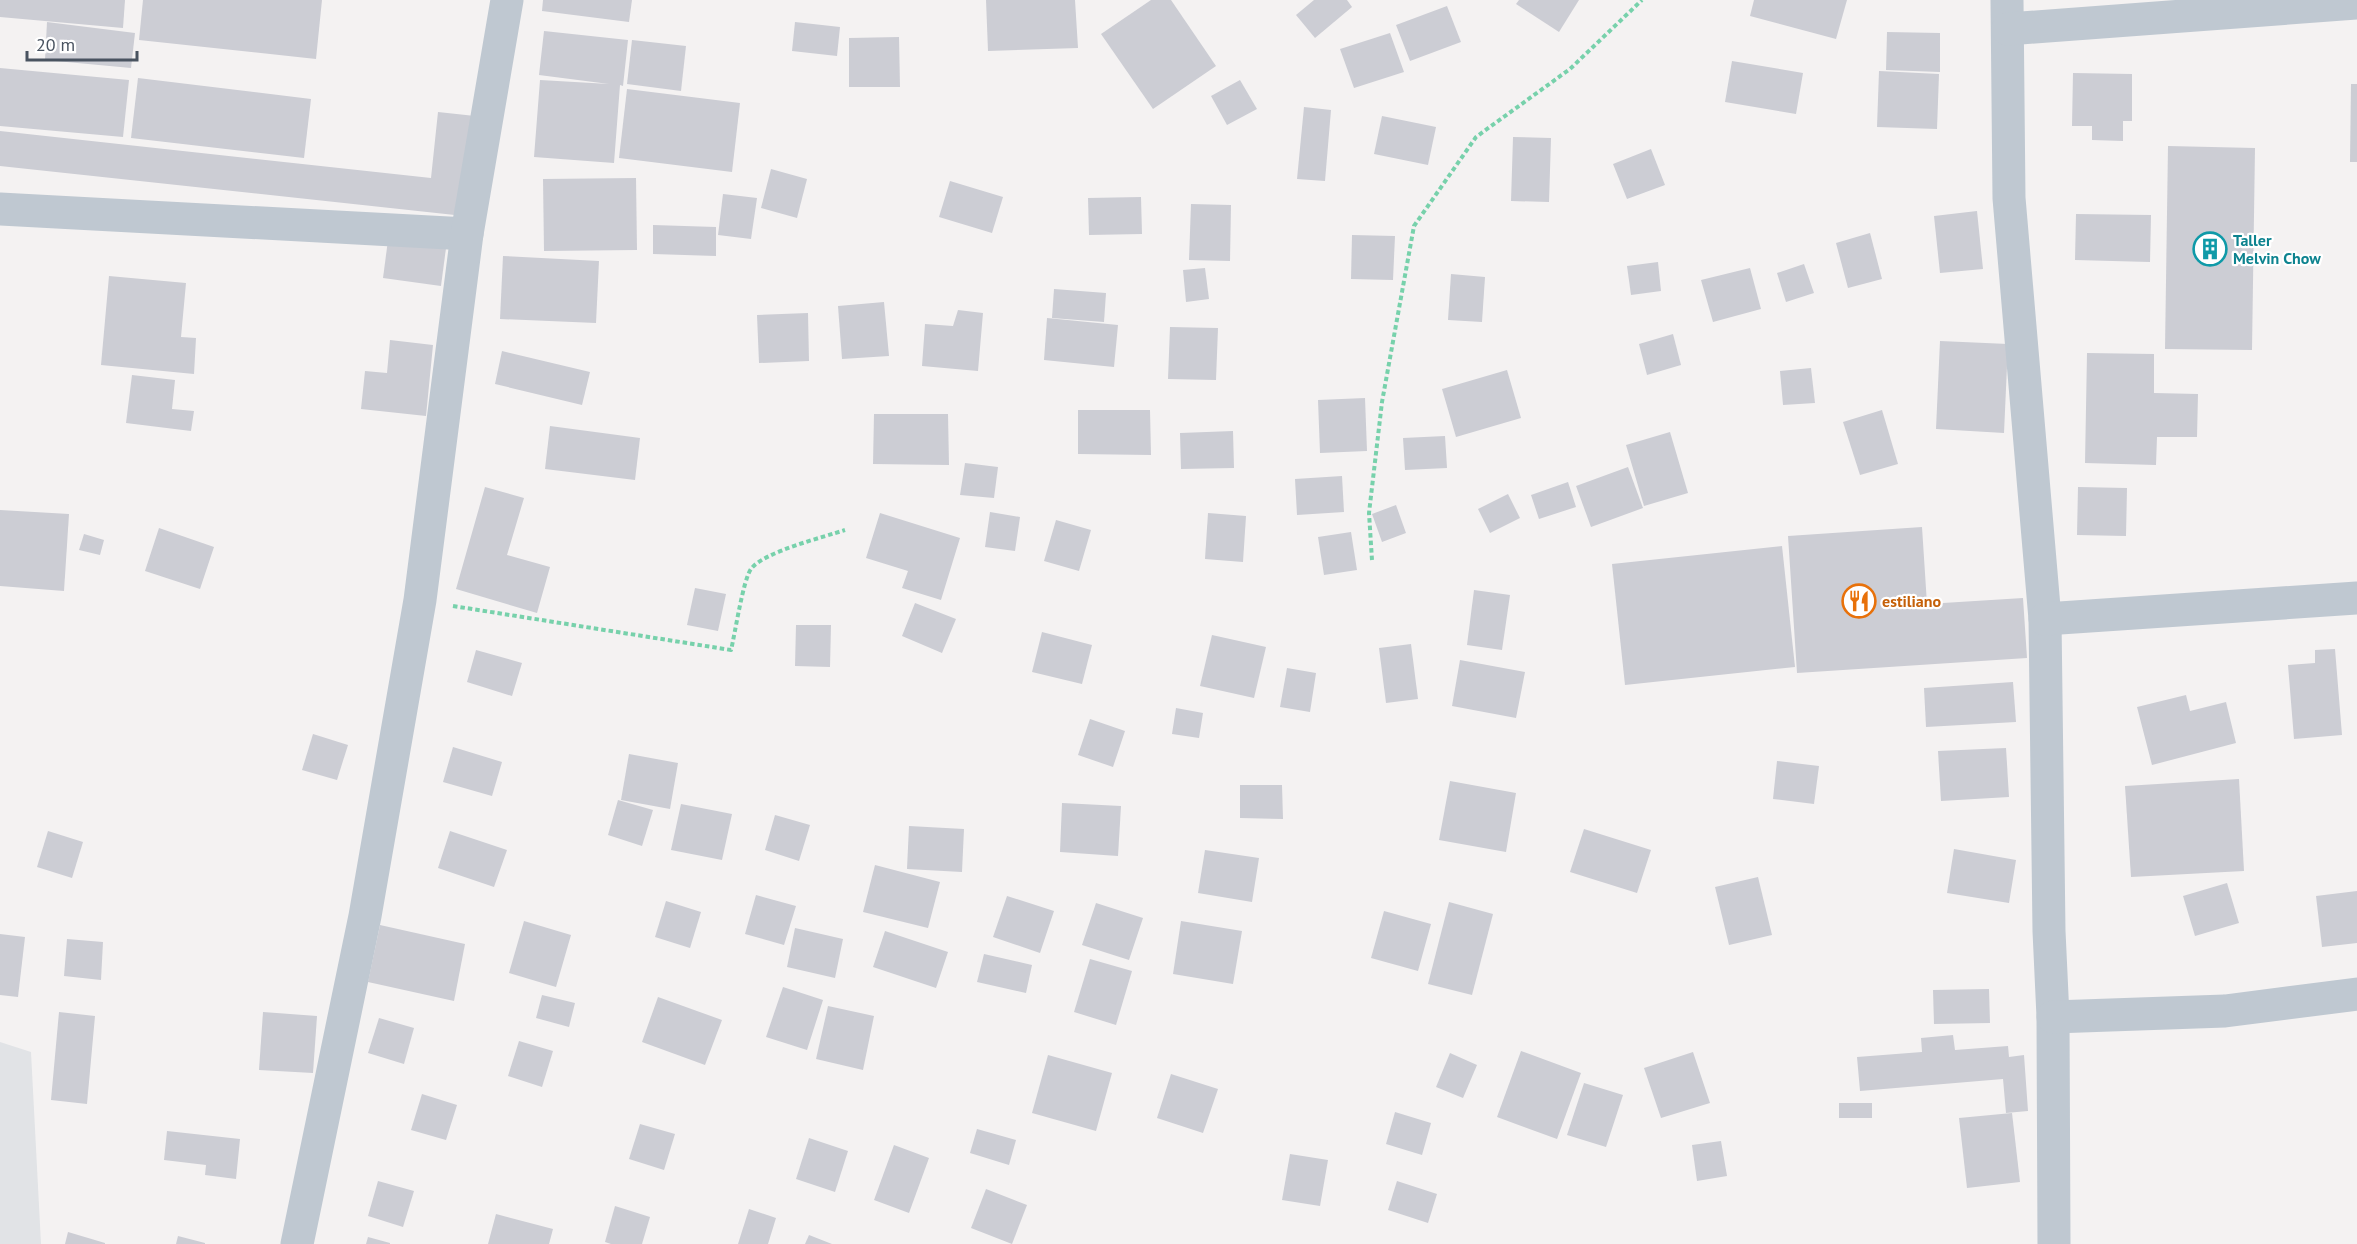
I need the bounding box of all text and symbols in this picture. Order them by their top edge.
scale bar [27,24,136,62]
text: 20 m [36,33,75,56]
place label: Taller Melvin Chow [2233,230,2321,268]
building icon: Taller Melvin Chow [2192,231,2228,267]
restaurant icon: estiliano [1841,583,1877,619]
place label: estiliano [1882,591,1941,611]

